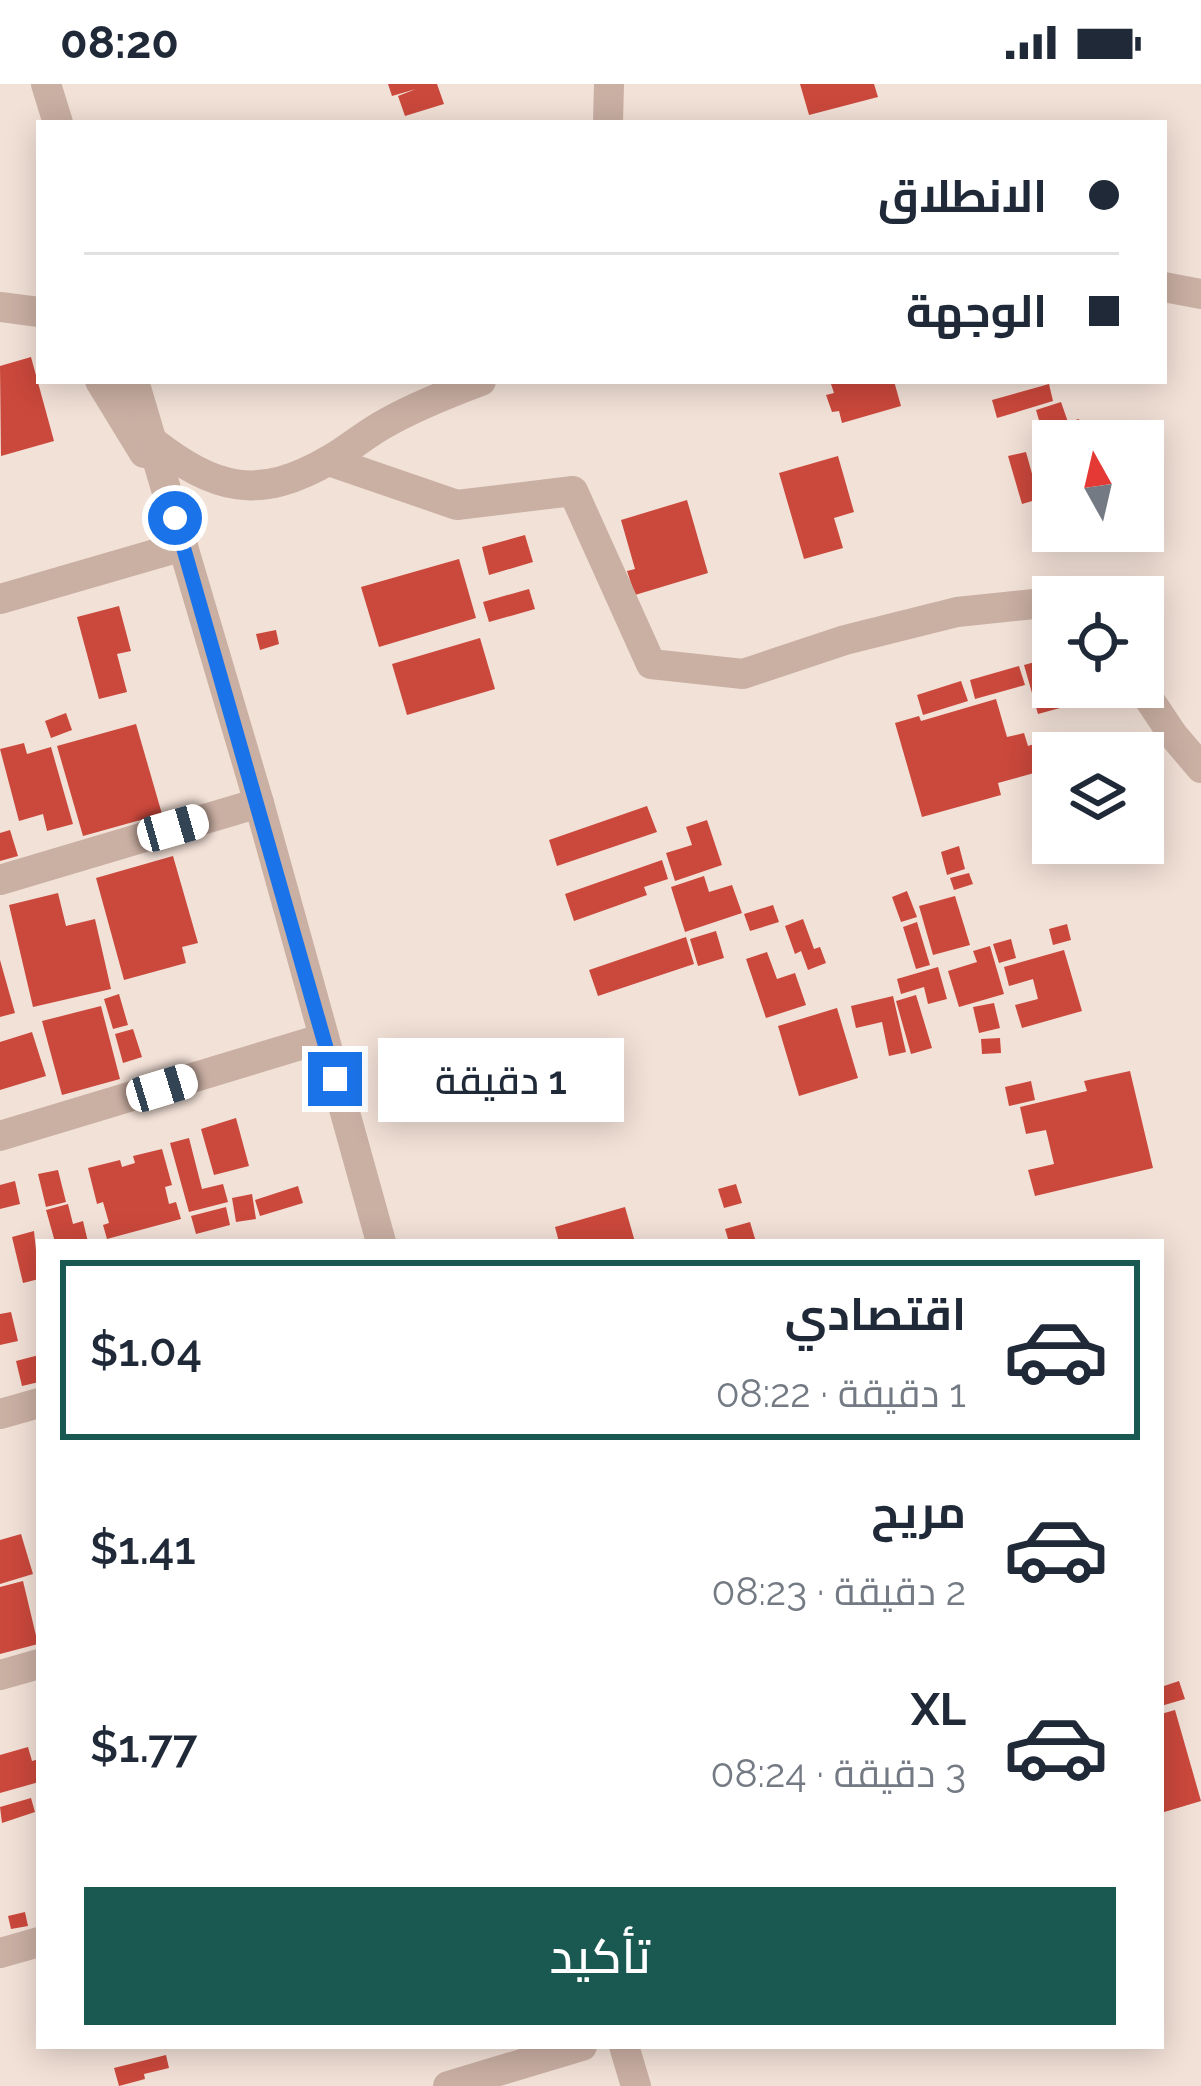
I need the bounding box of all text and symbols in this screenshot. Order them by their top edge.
text: 08:20 [60,16,179,69]
text: الانطلاق [878,170,1047,223]
text: الوجهة [906,285,1047,338]
north arrow [1032,420,1164,552]
map controls [1032,420,1164,864]
route start [148,491,202,545]
button: locate [1032,576,1164,708]
button: layers [1032,732,1164,864]
car [133,801,213,855]
callout: 1 دقيقة [377,1037,623,1121]
route end [308,1052,362,1106]
text: 1 دقيقة [435,1057,567,1103]
car [122,1060,202,1116]
text: اقتصادي [785,1288,966,1341]
icon: car [1002,1296,1110,1404]
text: $1.04 [90,1324,202,1377]
text: 1 دقيقة · 08:22 [716,1370,966,1416]
text: مريح [871,1486,966,1539]
icon: car [1002,1494,1110,1602]
text: $1.41 [90,1522,196,1575]
text: 2 دقيقة · 08:23 [712,1568,966,1614]
text: XL [911,1683,966,1736]
icon: car [1002,1692,1110,1800]
text: $1.77 [90,1720,198,1773]
text: 3 دقيقة · 08:24 [711,1750,966,1796]
button: تأكيد [84,1887,1116,2025]

